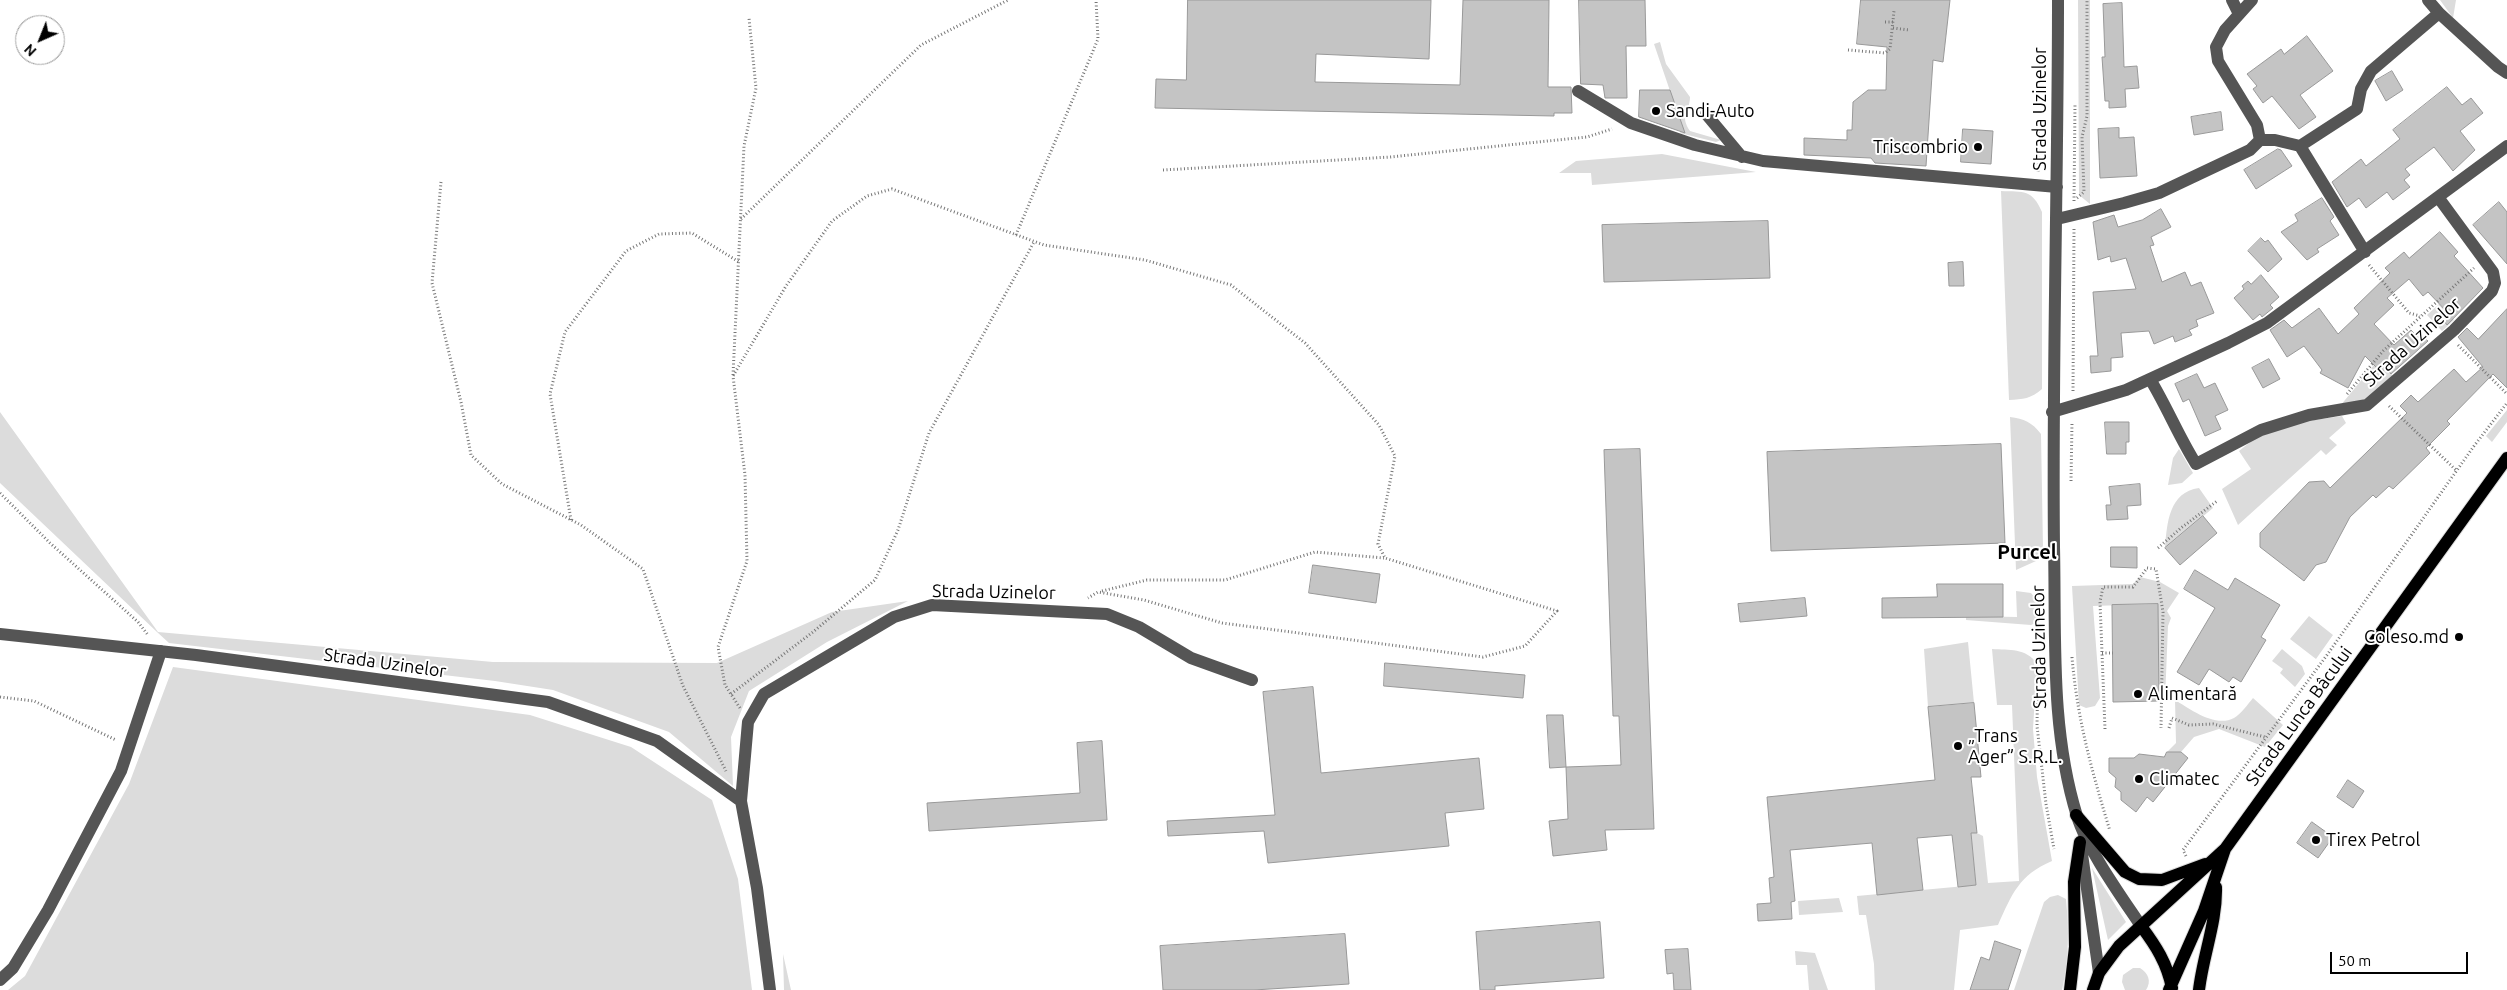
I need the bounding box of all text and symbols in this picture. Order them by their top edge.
north arrow [15,15,65,65]
text: N [21,41,40,59]
street label: Strada Uzinelor [2029,47,2051,171]
place label: Sandi-Auto [1666,100,1755,122]
marker: Sandi-Auto [1650,105,1662,117]
place label: Triscombrio [1873,136,1968,158]
marker: Triscombrio [1972,141,1984,153]
street label: Strada Uzinelor [2359,293,2465,391]
district label: Purcel [1997,540,2057,564]
street label: Strada Uzinelor [932,580,1056,604]
street label: Strada Uzinelor [2027,585,2051,709]
place label: Coleso.md [2364,626,2449,648]
marker: Coleso.md [2453,631,2465,643]
street label: Strada Lunca Bâcului [2241,642,2357,790]
street label: Strada Uzinelor [322,644,448,682]
place label: Alimentară [2148,683,2237,705]
marker: Alimentară [2132,688,2144,700]
place label: „Trans Ager” S.R.L. [1968,725,2063,768]
marker: „Trans Ager” S.R.L. [1952,740,1964,752]
place label: Climatec [2149,768,2219,790]
marker: Climatec [2133,773,2145,785]
place label: Tirex Petrol [2326,829,2420,851]
marker: Tirex Petrol [2310,834,2322,846]
scale bar [2332,942,2470,974]
text: 50 m [2338,952,2371,969]

